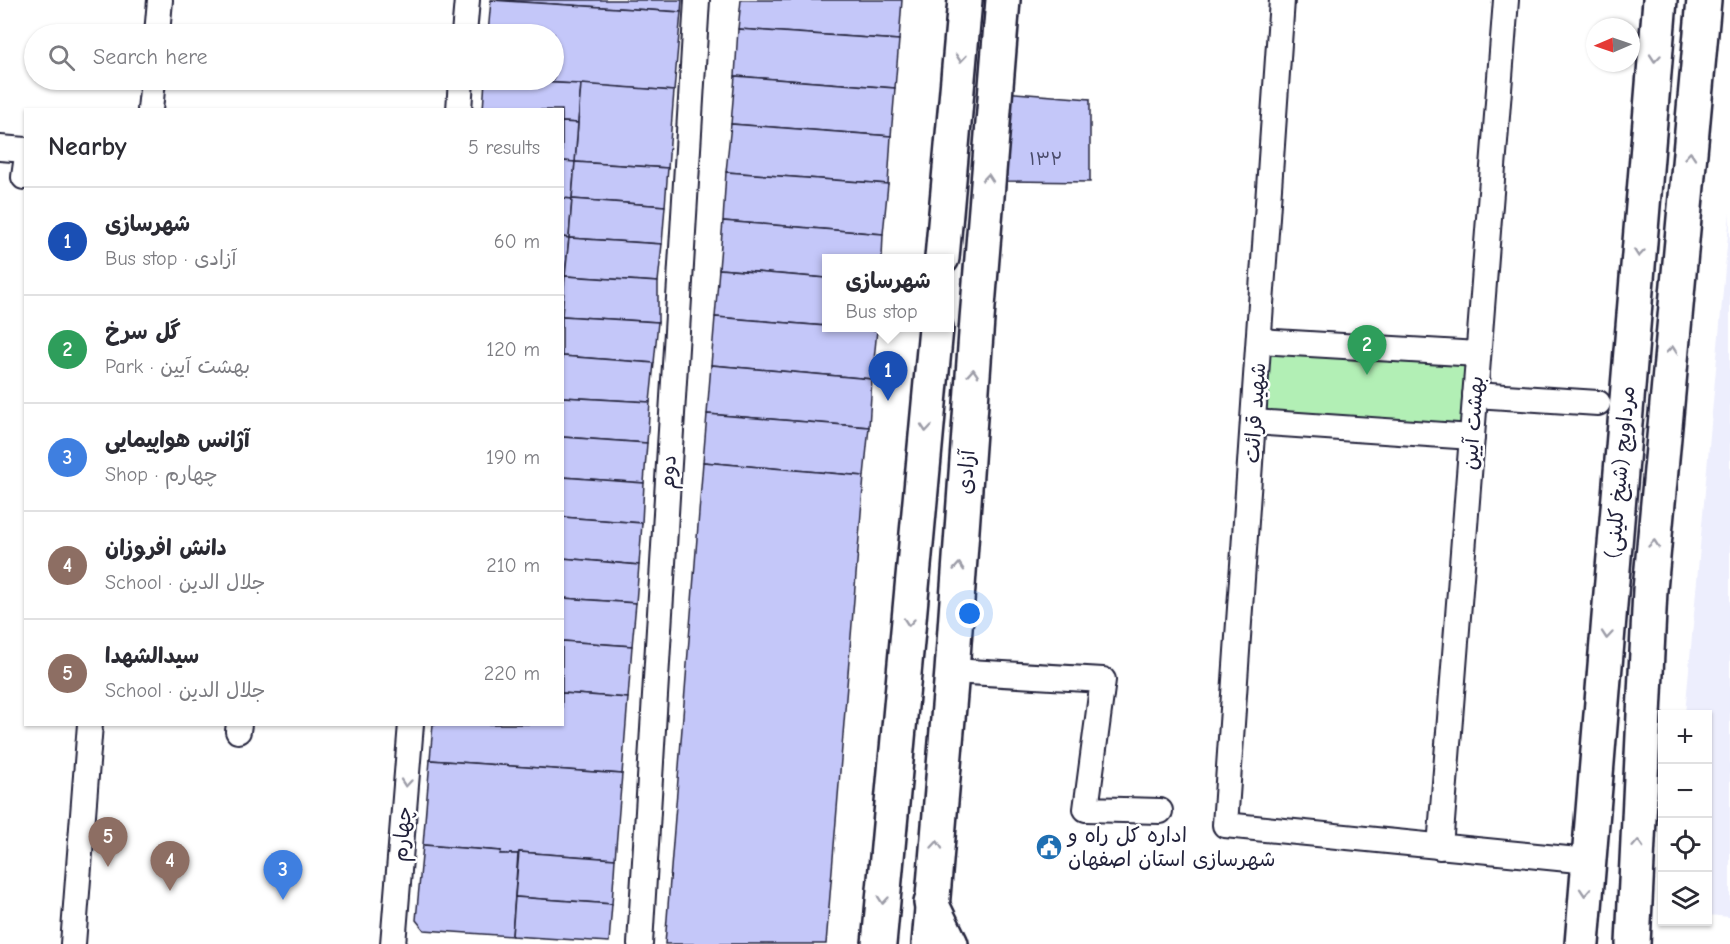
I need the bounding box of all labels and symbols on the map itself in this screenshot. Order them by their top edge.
north arrow [1586,18,1640,72]
one-way arrow [954,54,967,63]
one-way arrow [1649,54,1662,63]
house number: ۱۳۲ [1029,149,1063,170]
one-way arrow [1683,151,1696,160]
one-way arrow [981,174,994,183]
one-way arrow [1633,248,1646,257]
pin: 2 [1348,326,1386,375]
one-way arrow [1665,345,1678,354]
pin: 1 [868,352,908,401]
street label: شهید قرائت [1240,362,1270,464]
one-way arrow [966,368,979,377]
street label: بهشت آیین [1458,375,1489,471]
street label: مرداویج (شیخ کلینی) [1600,385,1641,559]
one-way arrow [920,423,933,432]
street label: آزادی [952,448,980,495]
street label: دوم [655,454,685,490]
one-way arrow [1647,540,1660,549]
one-way arrow [952,563,965,572]
your location [955,599,984,628]
one-way arrow [903,617,916,626]
one-way arrow [1600,631,1613,640]
one-way arrow [400,778,413,787]
street label: چهارم [388,805,420,863]
pin: 5 [88,818,128,867]
place label: اداره کل راه و شهرسازی استان اصفهان [1066,823,1275,871]
public building icon: اداره کل راه و شهرسازی استان اصفهان [1034,832,1064,862]
one-way arrow [1631,839,1644,848]
one-way arrow [930,841,943,850]
pin: 4 [150,842,190,891]
pin: 3 [264,850,302,900]
one-way arrow [1579,888,1592,897]
one-way arrow [877,895,890,904]

